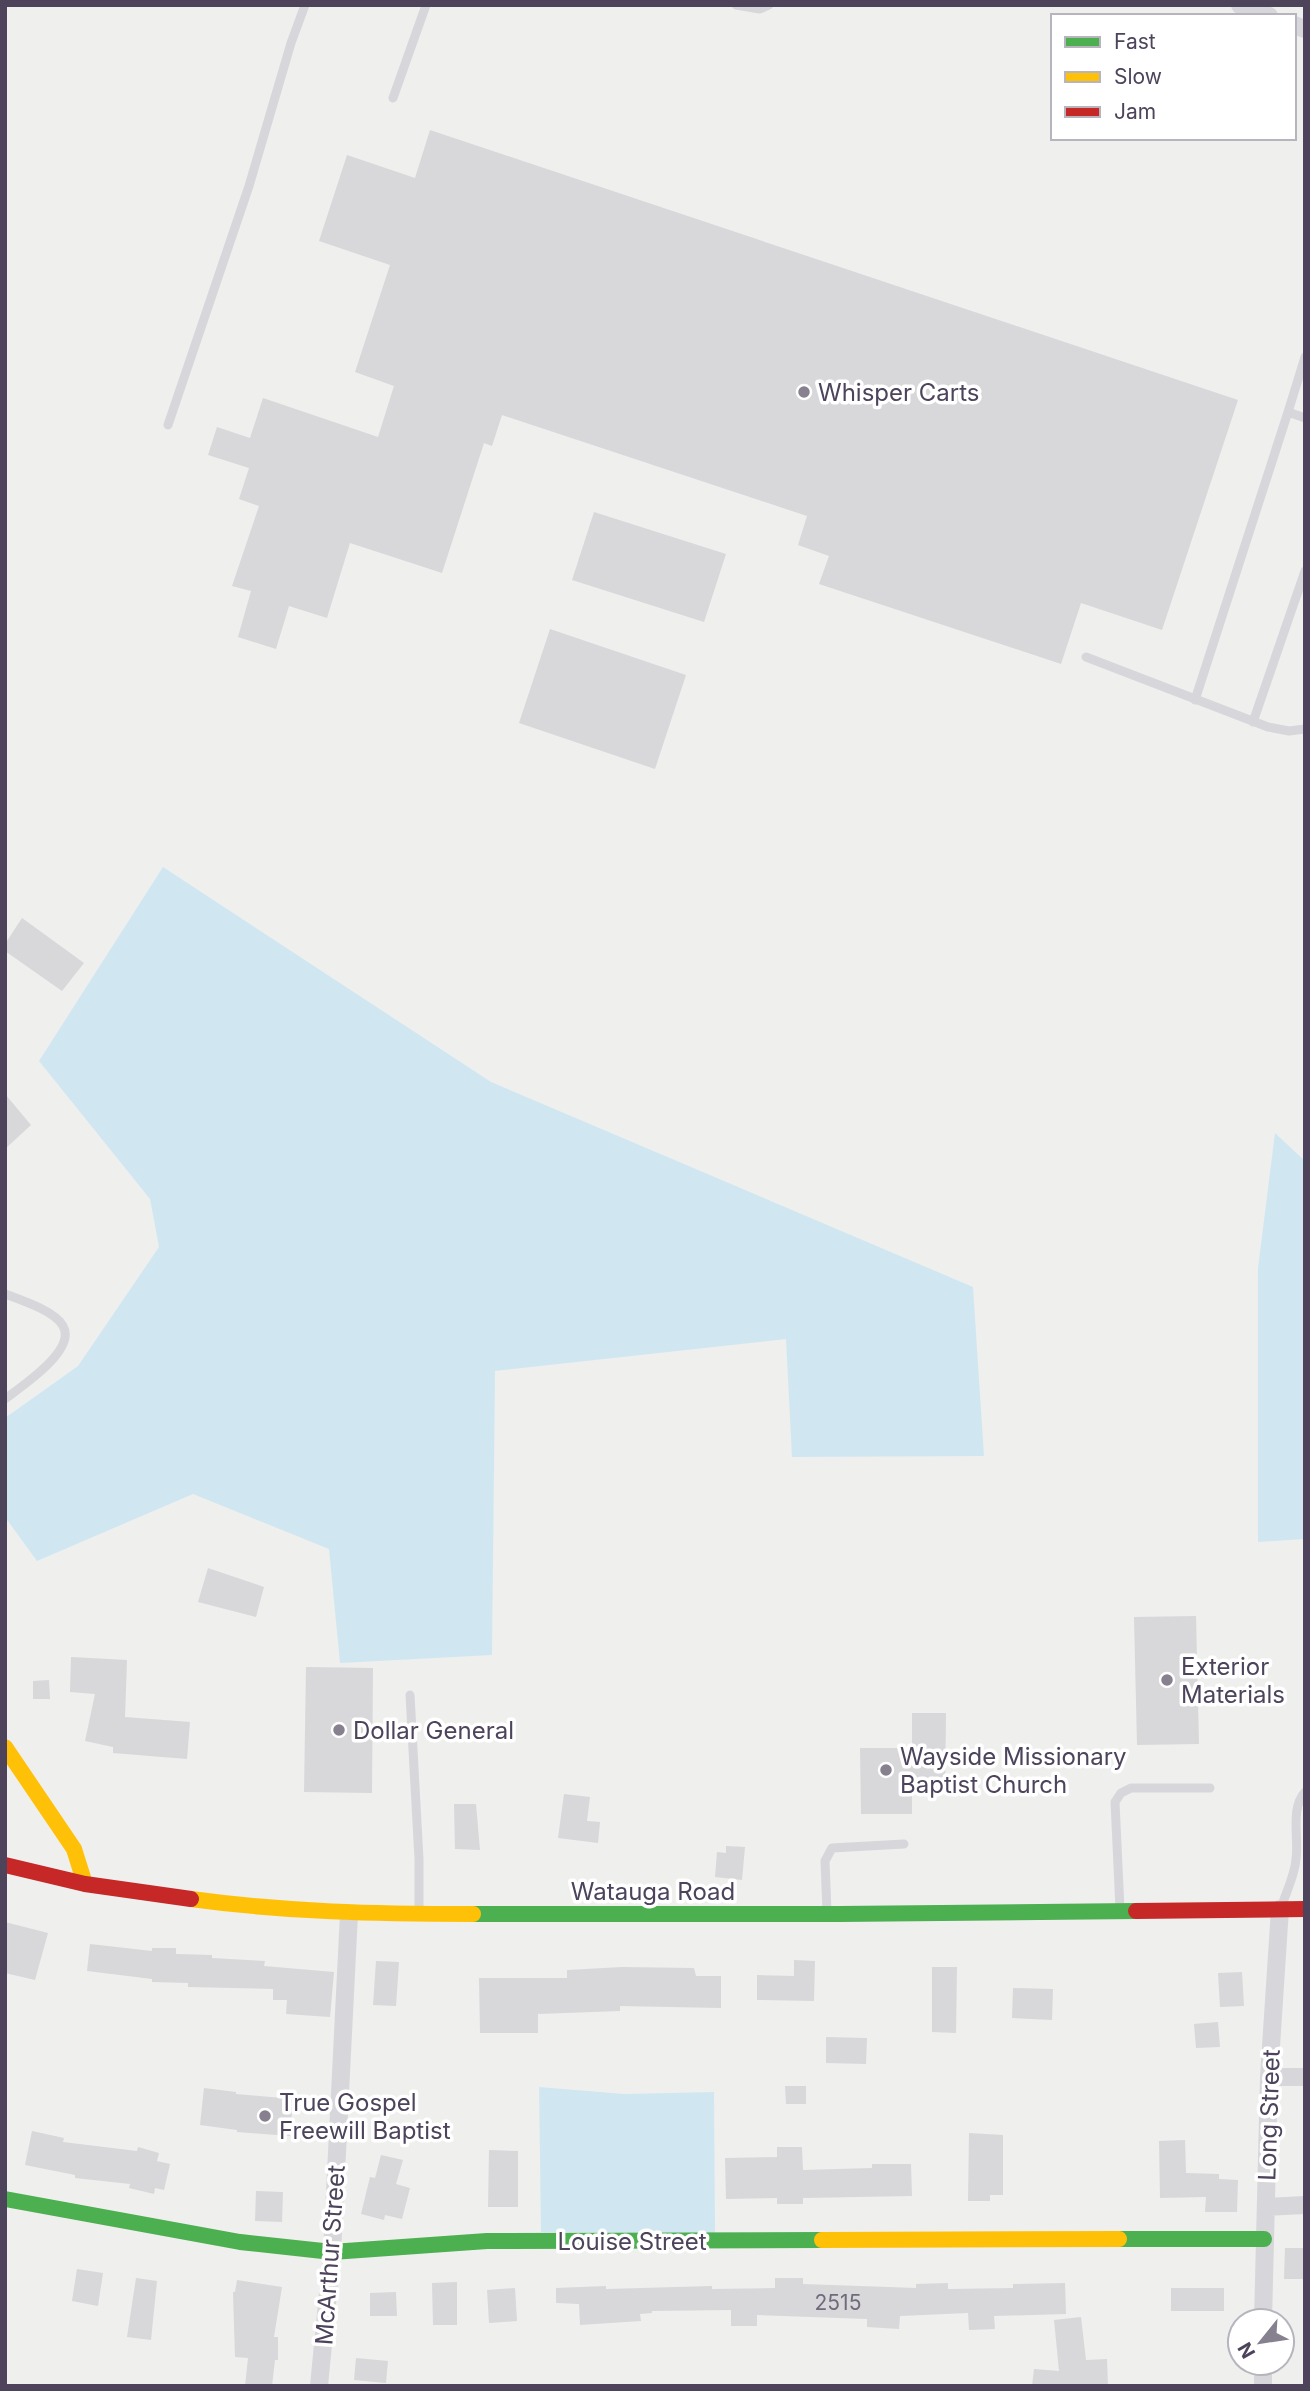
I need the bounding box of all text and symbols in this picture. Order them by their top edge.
legend [1051,14,1296,140]
text: Fast [1114,29,1156,54]
text: Slow [1114,64,1162,89]
text: Jam [1114,99,1156,124]
place label: Whisper Carts [818,378,980,407]
marker: Whisper Carts [796,384,812,400]
place label: Exterior Materials [1181,1652,1285,1709]
marker: Exterior Materials [1159,1672,1175,1688]
place label: Dollar General [353,1716,514,1745]
marker: Dollar General [331,1722,347,1738]
place label: Wayside Missionary Baptist Church [900,1742,1127,1799]
marker: Wayside Missionary Baptist Church [878,1762,894,1778]
street label: Watauga Road [571,1877,735,1906]
street label: Long Street [1252,2049,1286,2181]
place label: True Gospel Freewill Baptist [279,2088,451,2145]
marker: True Gospel Freewill Baptist [257,2108,273,2124]
street label: McArthur Street [309,2164,351,2346]
street label: Louise Street [557,2227,707,2256]
house number: 2515 [815,2290,861,2315]
north arrow [1226,2307,1296,2377]
text: N [1233,2338,1260,2362]

